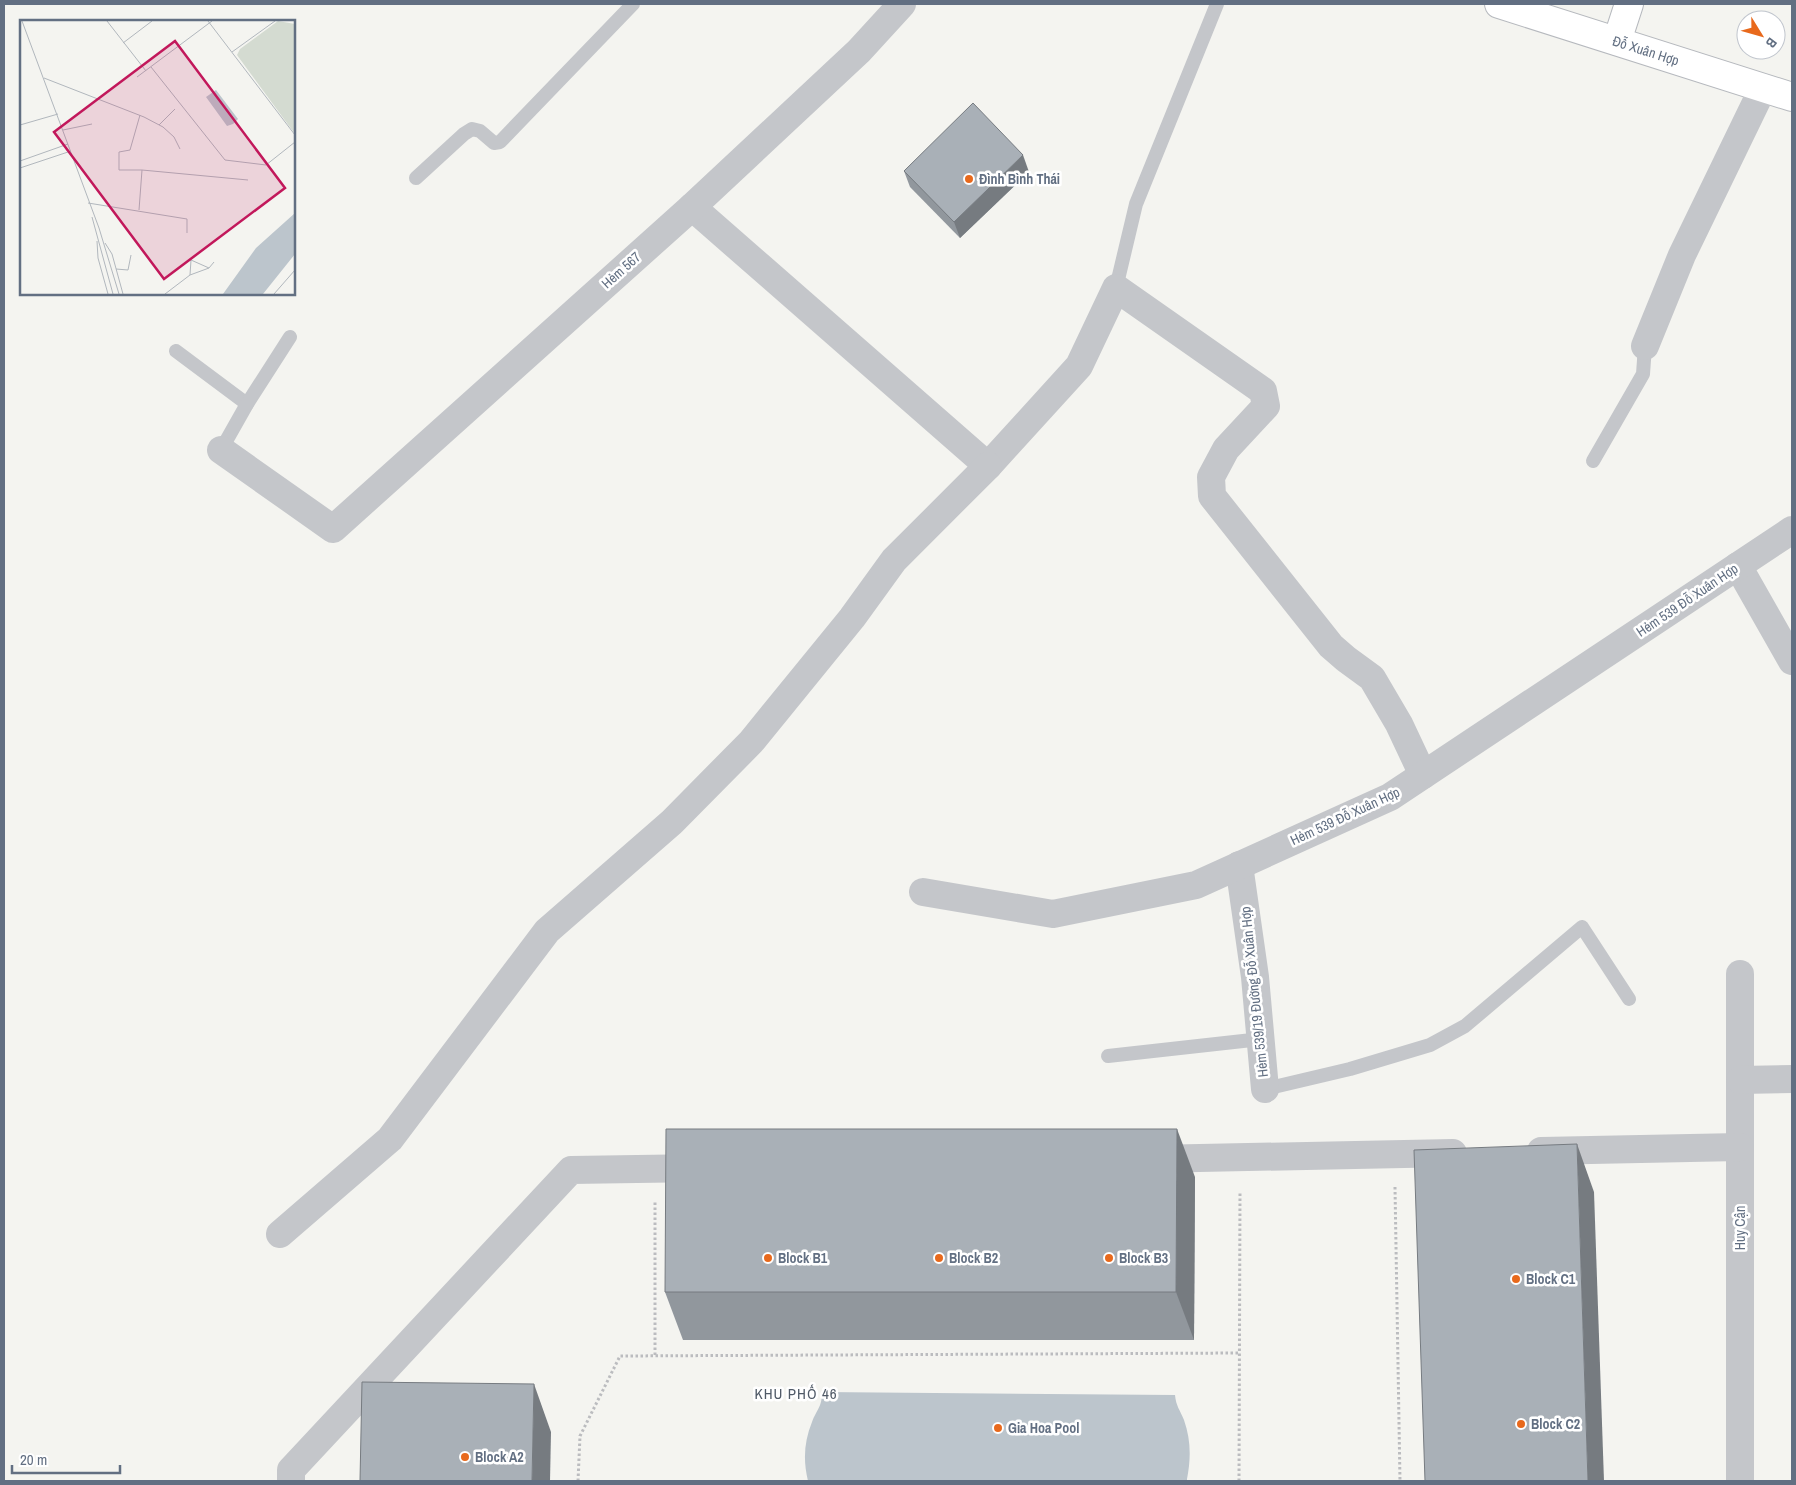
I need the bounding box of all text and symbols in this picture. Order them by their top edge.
north arrow [1736,10,1786,60]
inset map [20,20,295,295]
street label: Đỗ Xuân Hợp [1610,32,1681,70]
text: B [1762,34,1781,52]
place label: Đình Bình Thái [979,170,1060,188]
marker: Đình Bình Thái [963,173,975,185]
street label: Hẻm 567 [598,248,644,292]
street label: Hẻm 539 Đỗ Xuân Hợp [1633,559,1741,641]
street label: Hẻm 539 Đỗ Xuân Hợp [1287,783,1403,849]
street label: Hẻm 539/19 Đường Đỗ Xuân Hợp [1236,906,1272,1078]
street label: Huy Cận [1731,1206,1749,1250]
place label: Block B1 [778,1249,828,1267]
place label: Block B2 [949,1249,998,1267]
place label: Block B3 [1119,1249,1168,1267]
marker: Block B1 [762,1252,774,1264]
marker: Block B2 [933,1252,945,1264]
marker: Block B3 [1103,1252,1115,1264]
place label: Block C1 [1526,1270,1576,1288]
marker: Block C1 [1510,1273,1522,1285]
district label: KHU PHỐ 46 [754,1383,838,1404]
place label: Block C2 [1531,1415,1580,1433]
marker: Block C2 [1515,1418,1527,1430]
place label: Gia Hoa Pool [1008,1419,1079,1437]
marker: Gia Hoa Pool [992,1422,1004,1434]
scale bar [12,1442,120,1474]
place label: Block A2 [475,1448,524,1466]
text: 20 m [20,1449,47,1470]
marker: Block A2 [459,1451,471,1463]

